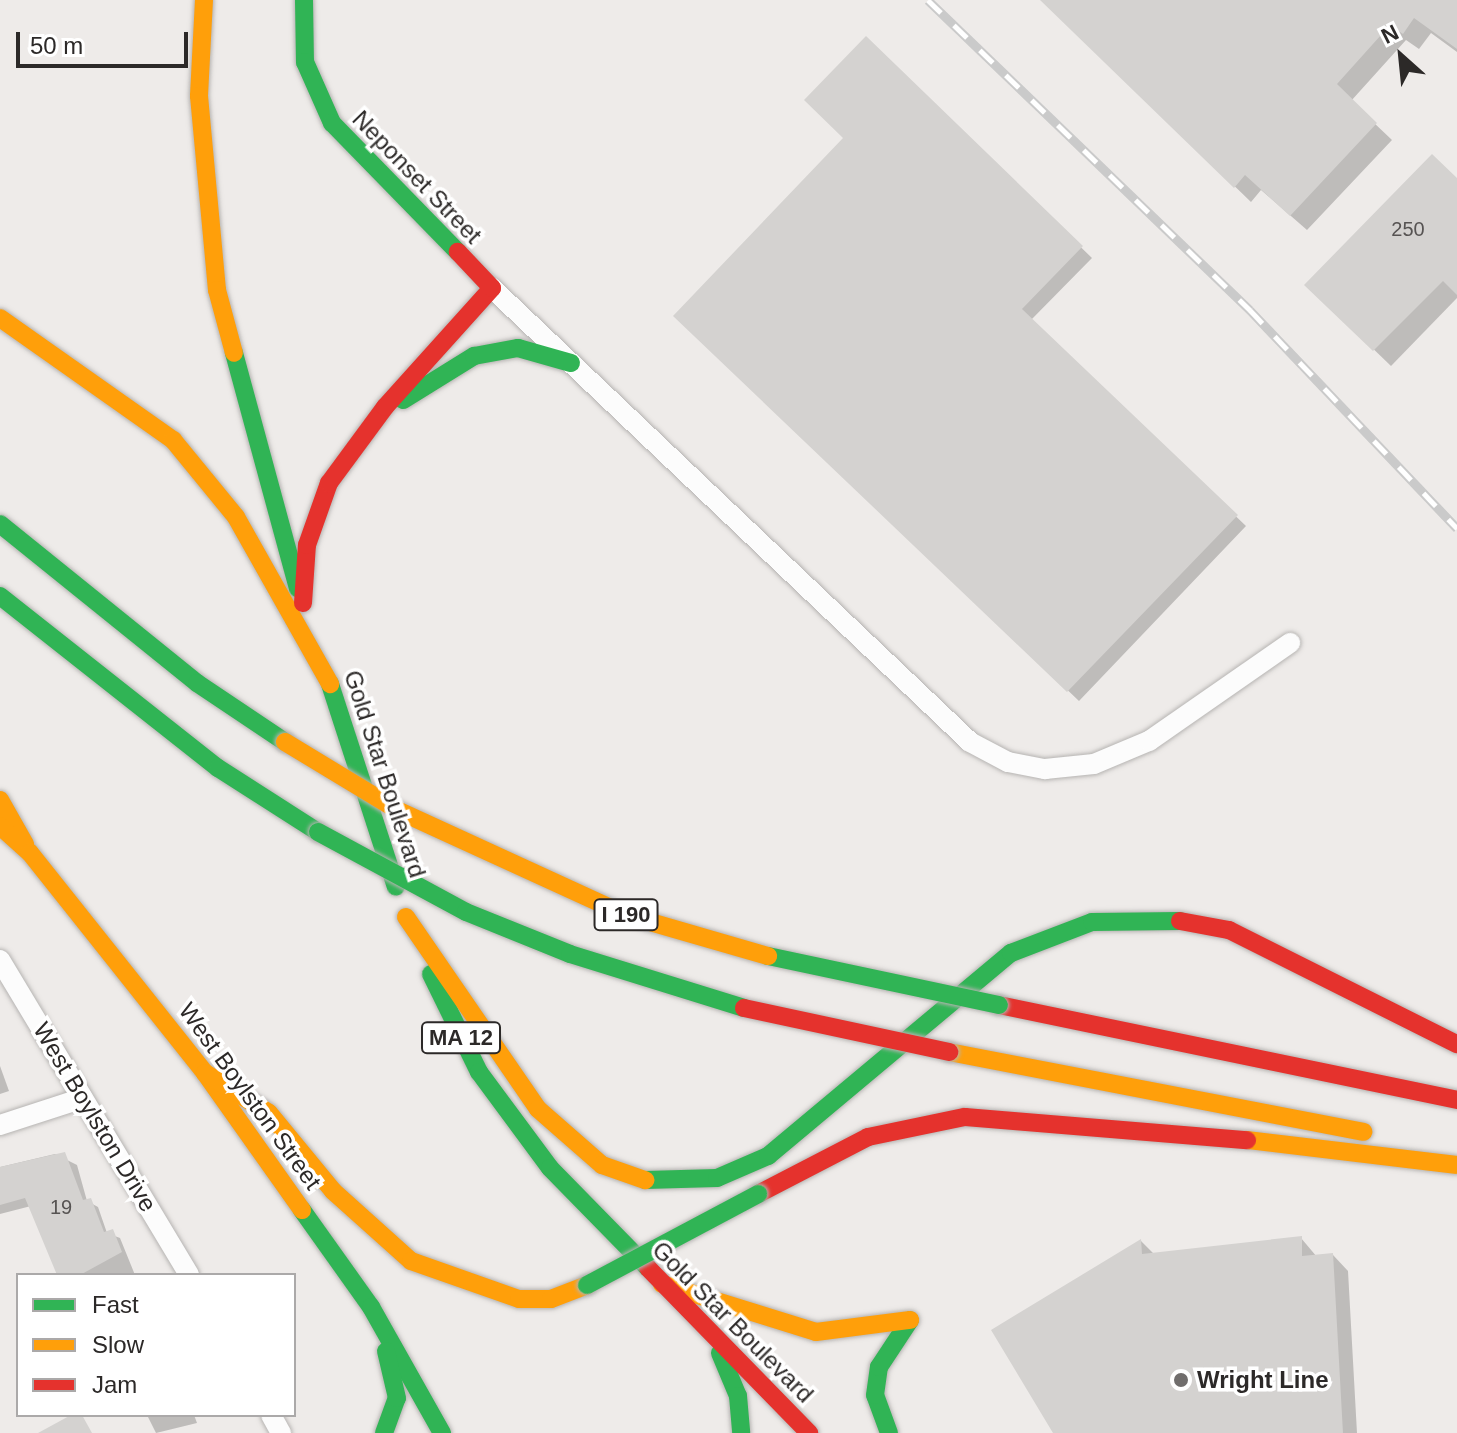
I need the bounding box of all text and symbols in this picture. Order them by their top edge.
scale bar [20,16,192,66]
north arrow [1361,16,1441,96]
text: N [1377,19,1403,49]
text: 50 m [30,32,83,59]
street label: Neponset Street [346,105,488,249]
house number: 250 [1391,217,1425,241]
street label: Gold Star Boulevard [338,667,432,881]
road number: I 190 [592,897,660,933]
street label: West Boylston Street [173,997,327,1195]
street label: West Boylston Drive [27,1017,163,1217]
road number: MA 12 [419,1020,503,1056]
house number: 19 [50,1195,72,1219]
street label: Gold Star Boulevard [646,1235,820,1409]
legend [16,1273,296,1417]
text: Fast [92,1291,139,1318]
text: Slow [92,1331,144,1358]
place label: Wright Line [1197,1366,1329,1394]
text: Jam [92,1371,137,1398]
marker: Wright Line [1172,1371,1190,1389]

